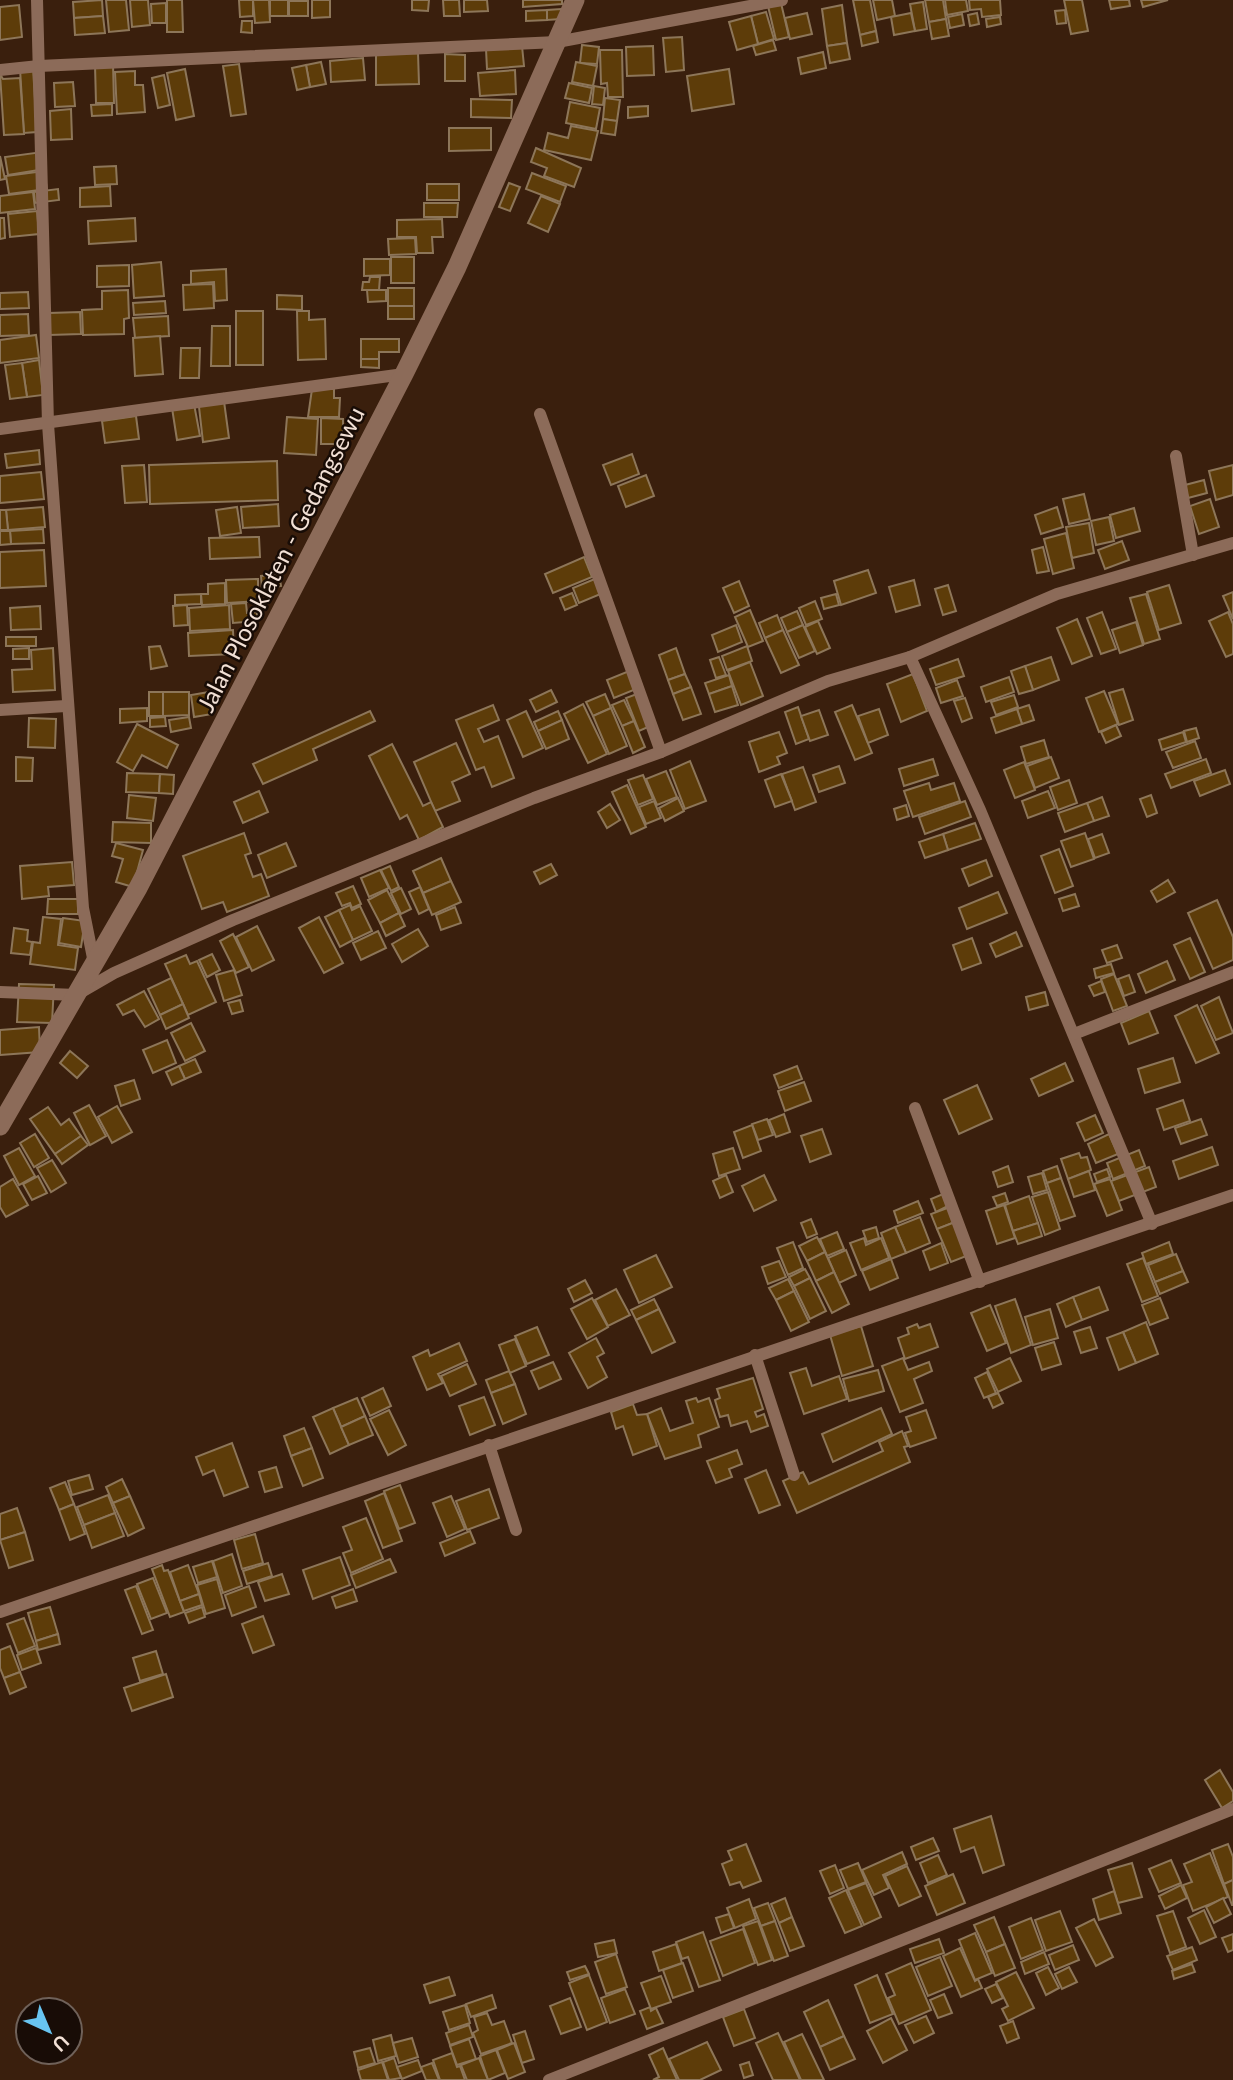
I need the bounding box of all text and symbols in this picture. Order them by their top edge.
street label: Jalan Plosoklaten - Gedangsewu [190,402,370,716]
north arrow [14,1996,84,2066]
text: U [48,2030,74,2057]

